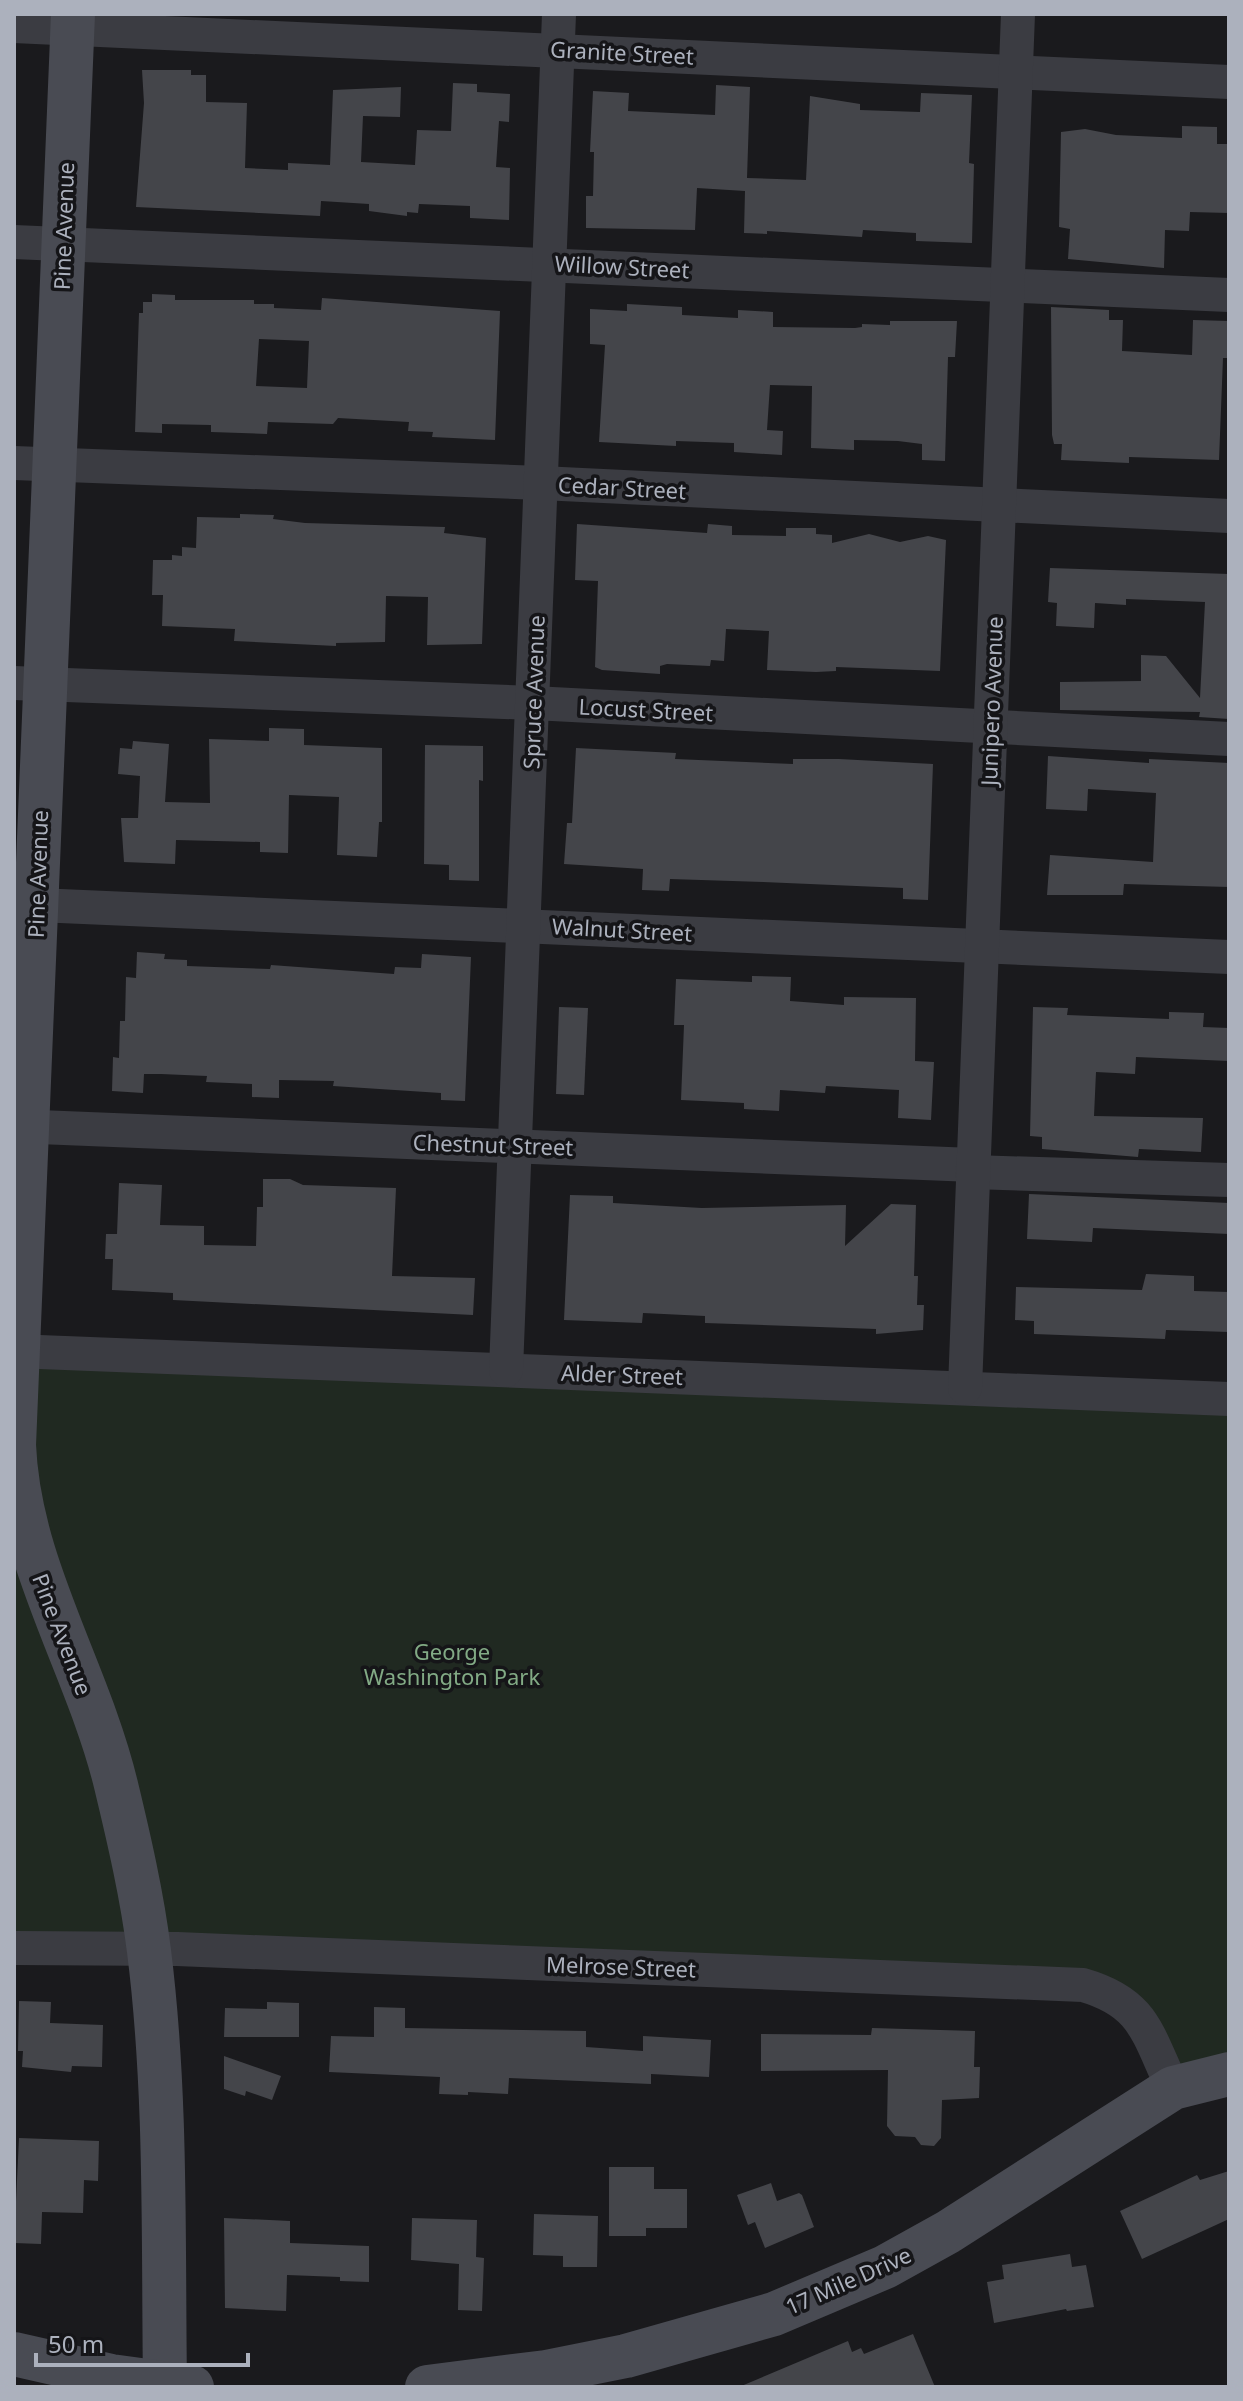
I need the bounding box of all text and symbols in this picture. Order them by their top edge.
street label: Granite Street [549,33,695,71]
street label: Pine Avenue [46,162,80,290]
street label: Willow Street [554,247,690,285]
street label: Cedar Street [557,469,687,505]
street label: Spruce Avenue [515,614,551,770]
street label: Junipero Avenue [973,616,1009,788]
street label: Locust Street [578,690,714,728]
street label: Pine Avenue [20,810,54,938]
street label: Walnut Street [551,910,693,948]
street label: Chestnut Street [412,1126,574,1162]
street label: Alder Street [561,1357,683,1391]
street label: Pine Avenue [26,1569,100,1699]
park label: George Washington Park [364,1636,540,1691]
street label: Melrose Street [545,1948,697,1984]
street label: 17 Mile Drive [780,2239,916,2321]
scale bar [36,2317,248,2367]
text: 50 m [48,2327,104,2360]

